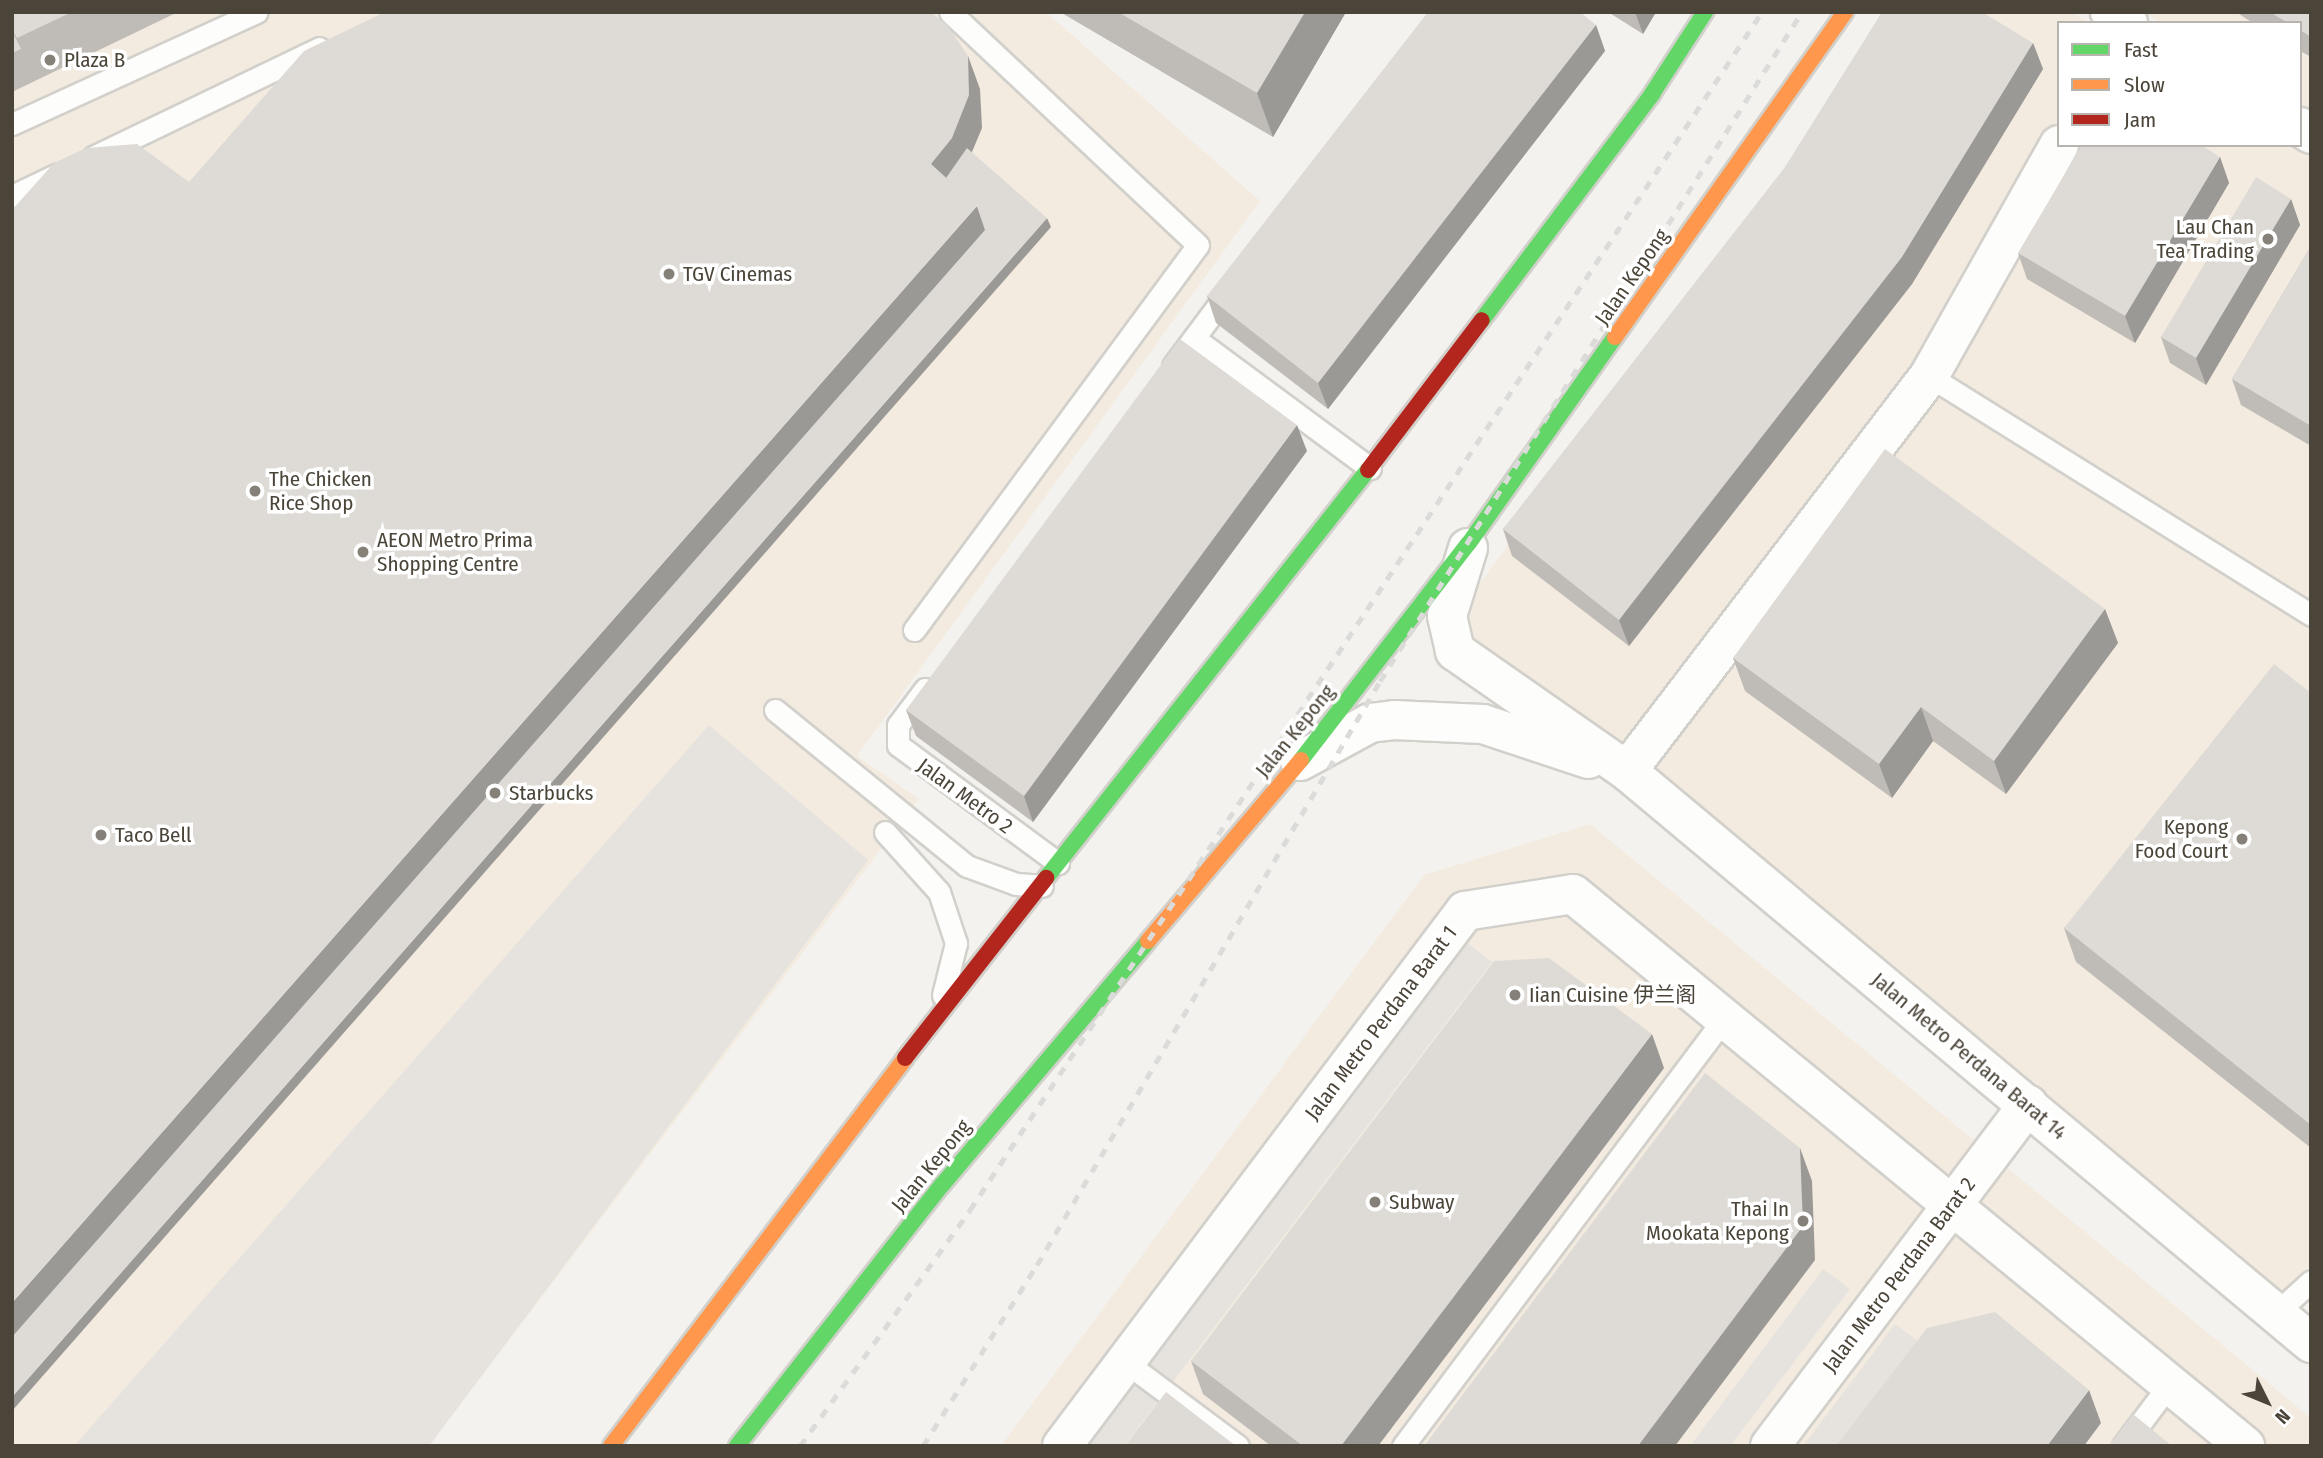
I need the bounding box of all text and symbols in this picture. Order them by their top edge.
legend [2057,21,2302,147]
text: Fast [2124,37,2158,63]
place label: Plaza B [64,47,125,73]
marker: Plaza B [42,52,58,68]
text: Slow [2124,72,2165,98]
text: Jam [2124,107,2156,133]
place label: Lau Chan Tea Trading [2156,214,2254,264]
street label: Jalan Kepong [1590,224,1674,330]
marker: Lau Chan Tea Trading [2260,231,2276,247]
place label: TGV Cinemas [683,261,792,287]
marker: TGV Cinemas [661,266,677,282]
place label: The Chicken Rice Shop [269,466,372,516]
marker: The Chicken Rice Shop [247,483,263,499]
place label: AEON Metro Prima Shopping Centre [377,527,533,577]
marker: AEON Metro Prima Shopping Centre [355,544,371,560]
street label: Jalan Kepong [1250,680,1340,782]
street label: Jalan Metro 2 [912,753,1018,839]
place label: Starbucks [509,780,594,806]
marker: Starbucks [487,785,503,801]
place label: Kepong Food Court [2135,814,2228,864]
place label: Taco Bell [115,822,191,848]
marker: Taco Bell [93,827,109,843]
marker: Kepong Food Court [2234,831,2250,847]
street label: Jalan Metro Perdana Barat 1 [1300,921,1462,1125]
street label: Jalan Metro Perdana Barat 14 [1866,967,2072,1145]
place label: Iian Cuisine 伊兰阁 [1529,982,1696,1008]
marker: Iian Cuisine 伊兰阁 [1507,987,1523,1003]
street label: Jalan Kepong [886,1115,976,1217]
street label: Jalan Metro Perdana Barat 2 [1817,1173,1981,1377]
place label: Subway [1389,1189,1454,1215]
marker: Subway [1367,1194,1383,1210]
place label: Thai In Mookata Kepong [1646,1196,1789,1246]
marker: Thai In Mookata Kepong [1795,1213,1811,1229]
north arrow [2232,1367,2302,1437]
text: N [2270,1405,2295,1429]

